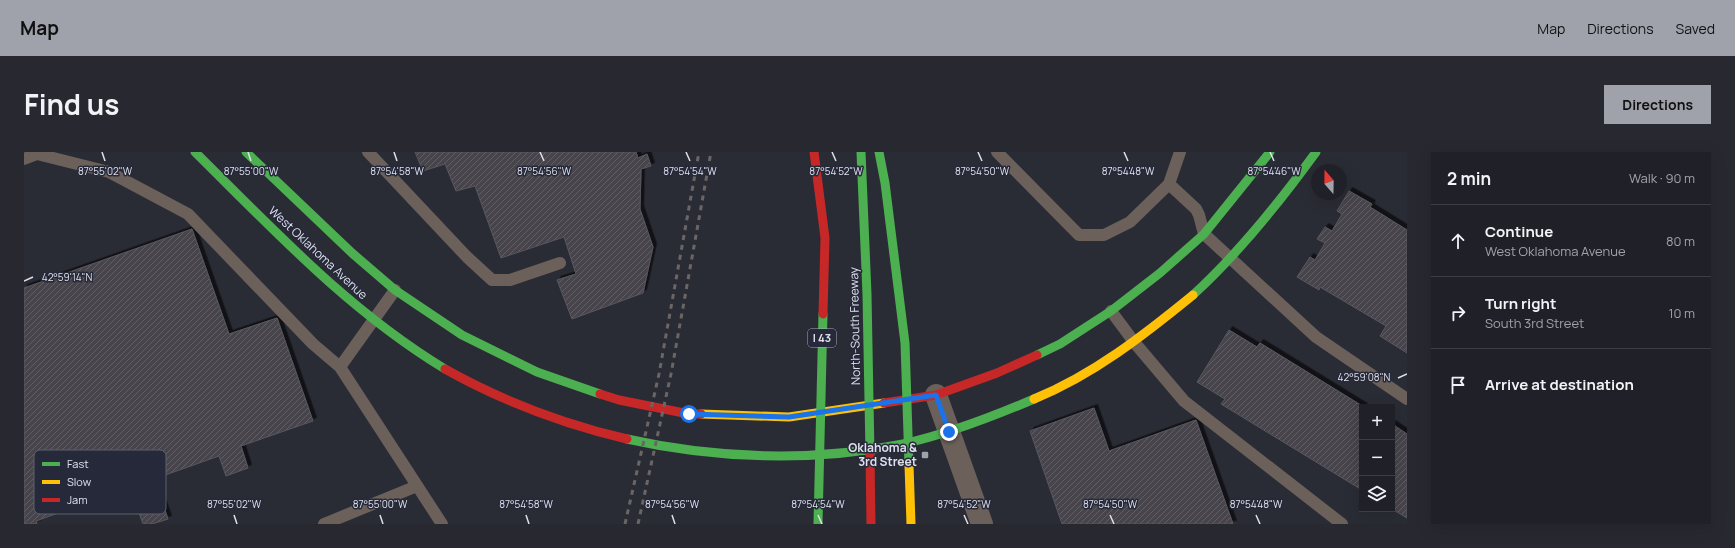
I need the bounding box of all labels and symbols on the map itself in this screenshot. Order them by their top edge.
text: 87°55'02"W [78,164,133,178]
text: 87°55'00"W [224,164,279,178]
text: 87°54'58"W [370,164,424,178]
text: 87°54'56"W [517,164,572,178]
text: 87°54'54"W [663,164,717,178]
text: 87°54'52"W [809,164,863,178]
text: 87°54'50"W [955,164,1010,178]
text: 87°54'48"W [1102,164,1155,178]
text: 87°54'46"W [1247,164,1301,178]
north arrow [1311,164,1347,200]
street label: West Oklahoma Avenue [265,202,372,303]
street label: North-South Freeway [845,266,864,385]
text: 42°59'14"N [42,270,92,284]
road number: I 43 [808,329,836,347]
text: 42°59'08"N [1338,370,1391,384]
route start [680,405,698,423]
route end [940,423,958,441]
place label: Oklahoma & 3rd Street [848,439,917,470]
legend [34,450,166,514]
marker: Oklahoma & 3rd Street [920,450,930,460]
text: Fast [67,456,89,471]
text: Slow [67,474,92,489]
text: Jam [67,492,88,507]
text: 87°55'02"W [207,497,262,511]
text: 87°55'00"W [353,497,408,511]
text: 87°54'58"W [499,497,553,511]
text: 87°54'56"W [645,497,700,511]
text: 87°54'54"W [791,497,845,511]
text: 87°54'52"W [937,497,991,511]
text: 87°54'50"W [1083,497,1138,511]
text: 87°54'48"W [1230,497,1283,511]

